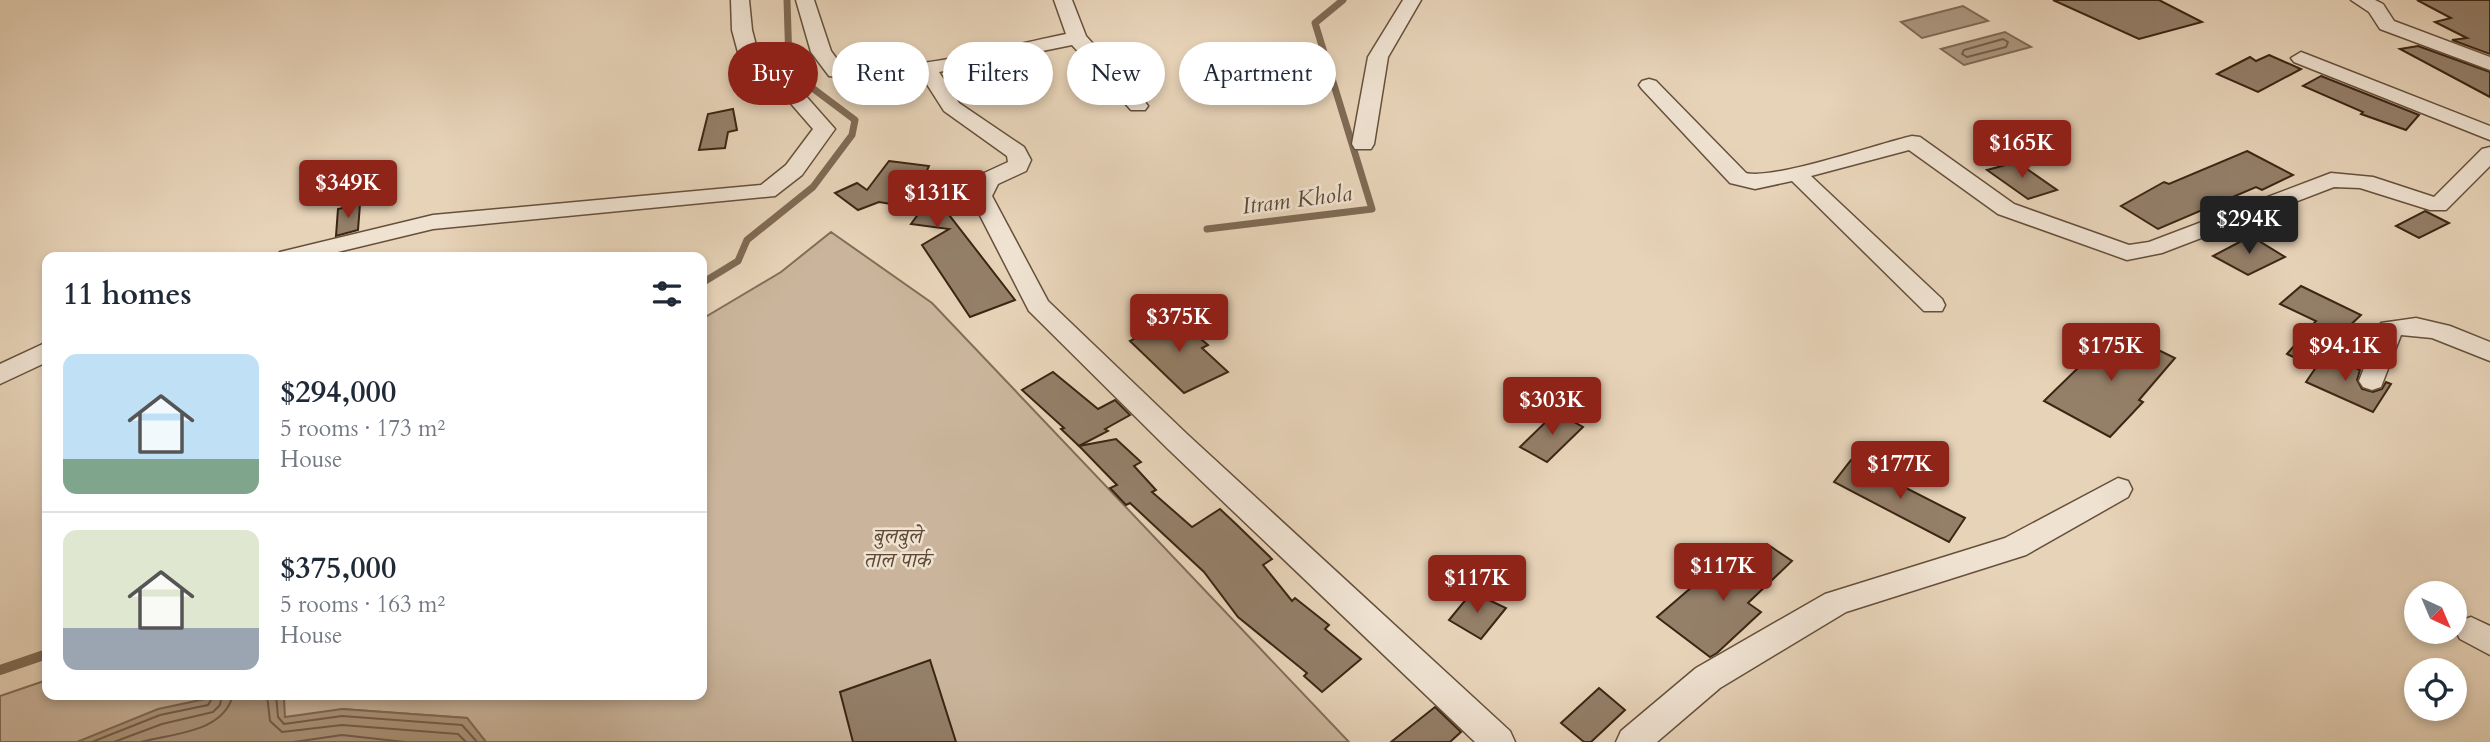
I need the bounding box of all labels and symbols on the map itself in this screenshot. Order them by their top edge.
pin: $165K [1973,120,2071,180]
pin: $349K [299,160,397,220]
pin: $131K [888,170,986,230]
water label: Itram Khola [1240,177,1354,222]
pin: $294K [2200,196,2298,256]
pin: $375K [1130,294,1228,354]
pin: $175K [2062,324,2160,383]
pin: $94.1K [2288,324,2402,383]
pin: $303K [1503,378,1601,437]
pin: $177K [1851,442,1949,501]
park label: बुलबुले ताल पार्क [863,522,935,575]
pin: $117K [1674,544,1772,603]
pin: $117K [1428,556,1526,615]
north arrow [2404,581,2468,644]

